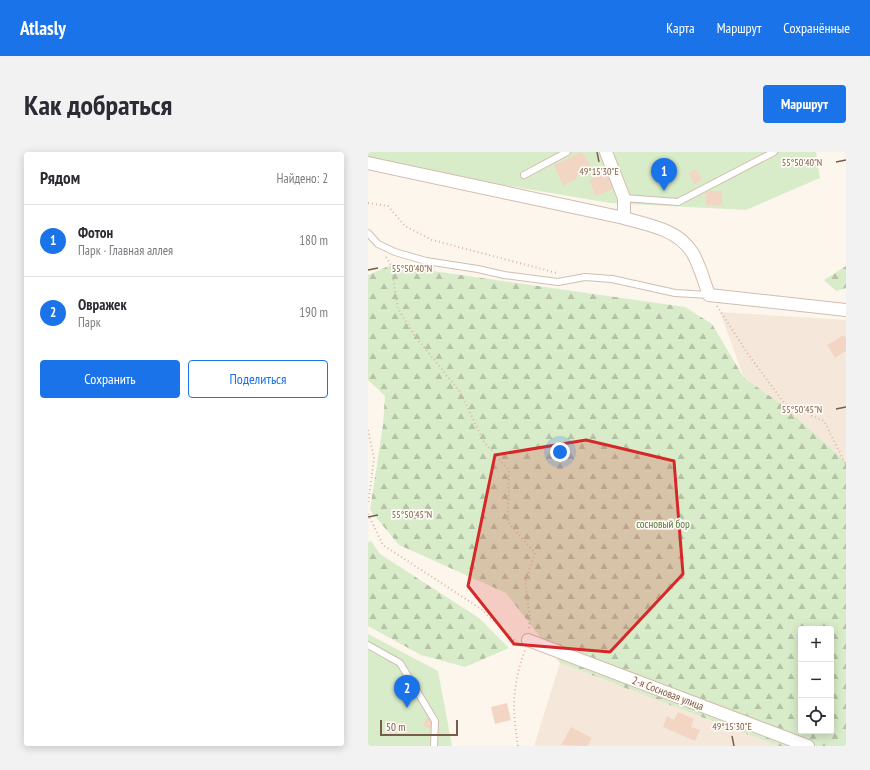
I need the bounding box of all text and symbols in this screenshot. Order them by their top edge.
text: Atlasly [20,16,66,40]
text: Карта [666,19,695,37]
text: Маршрут [717,19,761,37]
text: Сохранённые [783,19,850,37]
button: Маршрут [763,85,846,123]
text: Как добраться [24,86,172,123]
text: 55°50'40"N [782,156,822,169]
pin: 1 [651,158,677,191]
text: 49°15'30"E [579,165,619,178]
text: Рядом [40,167,80,189]
text: Найдено: 2 [277,170,328,187]
text: Фотон [78,223,113,242]
text: 1 [50,232,56,249]
text: 180 m [299,232,328,249]
text: Парк · Главная аллея [78,242,173,259]
text: 55°50'40"N [392,262,432,275]
text: Овражек [78,295,127,314]
text: 2 [50,304,56,321]
text: 190 m [299,304,328,321]
text: Парк [78,314,101,331]
button: Сохранить [40,360,180,398]
button: Поделиться [188,360,328,398]
text: 55°50'45"N [782,403,822,416]
your location [550,442,570,462]
text: 55°50'45"N [392,508,432,521]
park label: сосновый бор [636,517,690,531]
map controls [798,626,834,734]
button: + [798,626,834,662]
button: − [798,662,834,698]
street label: 2-я Сосновая улица [630,673,706,713]
pin: 2 [394,675,420,708]
button: locate [798,698,834,734]
scale bar [380,718,458,737]
text: 50 m [386,720,405,734]
text: 49°15'30"E [712,720,752,733]

